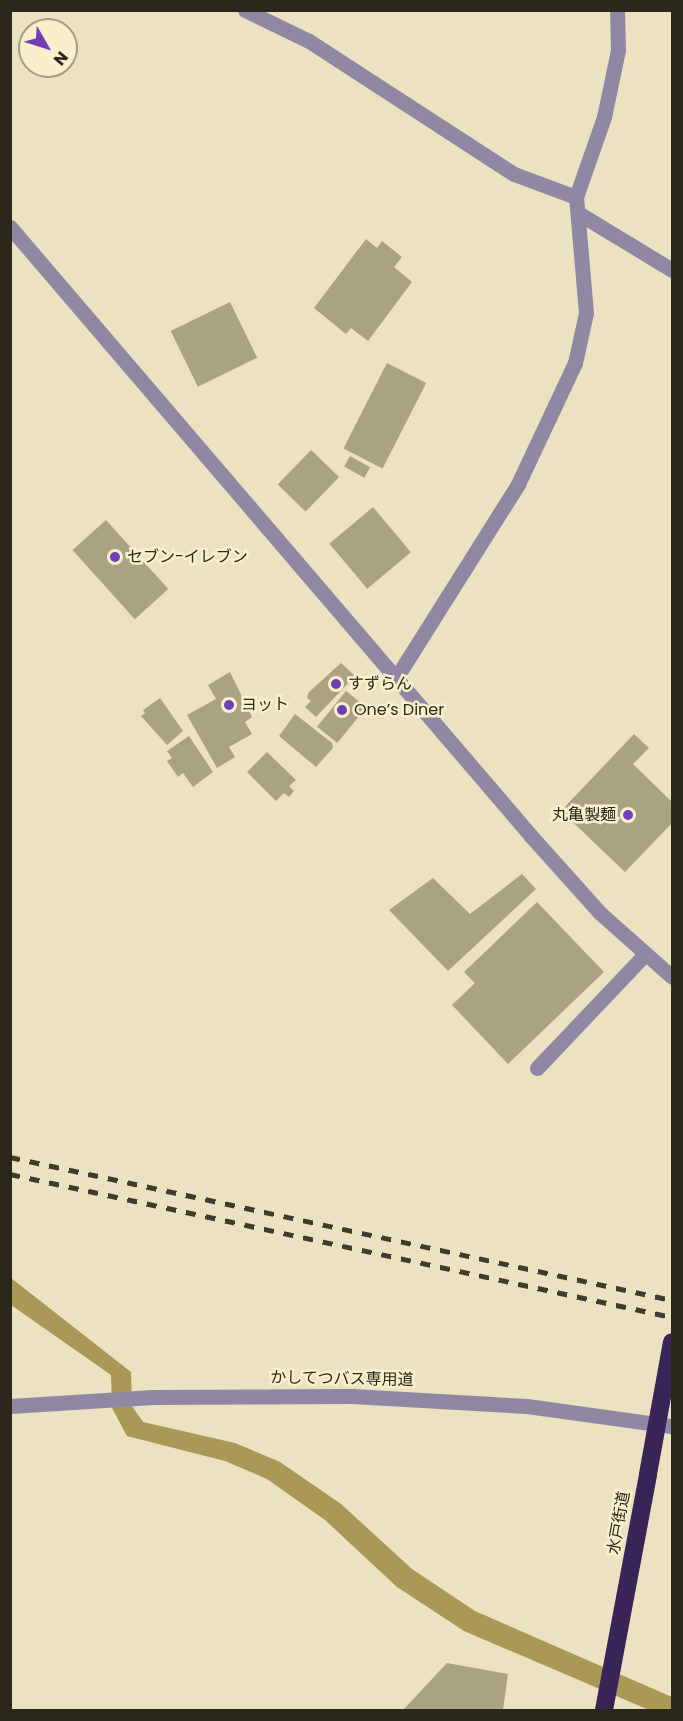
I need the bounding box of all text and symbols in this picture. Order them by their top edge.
north arrow [18,18,78,78]
text: N [48,46,74,70]
place label: セブン-イレブン [127,547,248,567]
marker: セブン-イレブン [108,550,122,564]
place label: すずらん [348,674,412,694]
marker: すずらん [329,677,343,691]
place label: ヨット [241,695,289,715]
marker: ヨット [222,698,236,712]
place label: One’s Diner [354,700,444,720]
marker: One’s Diner [335,703,349,717]
place label: 丸亀製麺 [552,805,616,825]
marker: 丸亀製麺 [621,808,635,822]
street label: かしてつバス専用道 [270,1368,414,1390]
street label: 水戸街道 [604,1490,634,1556]

